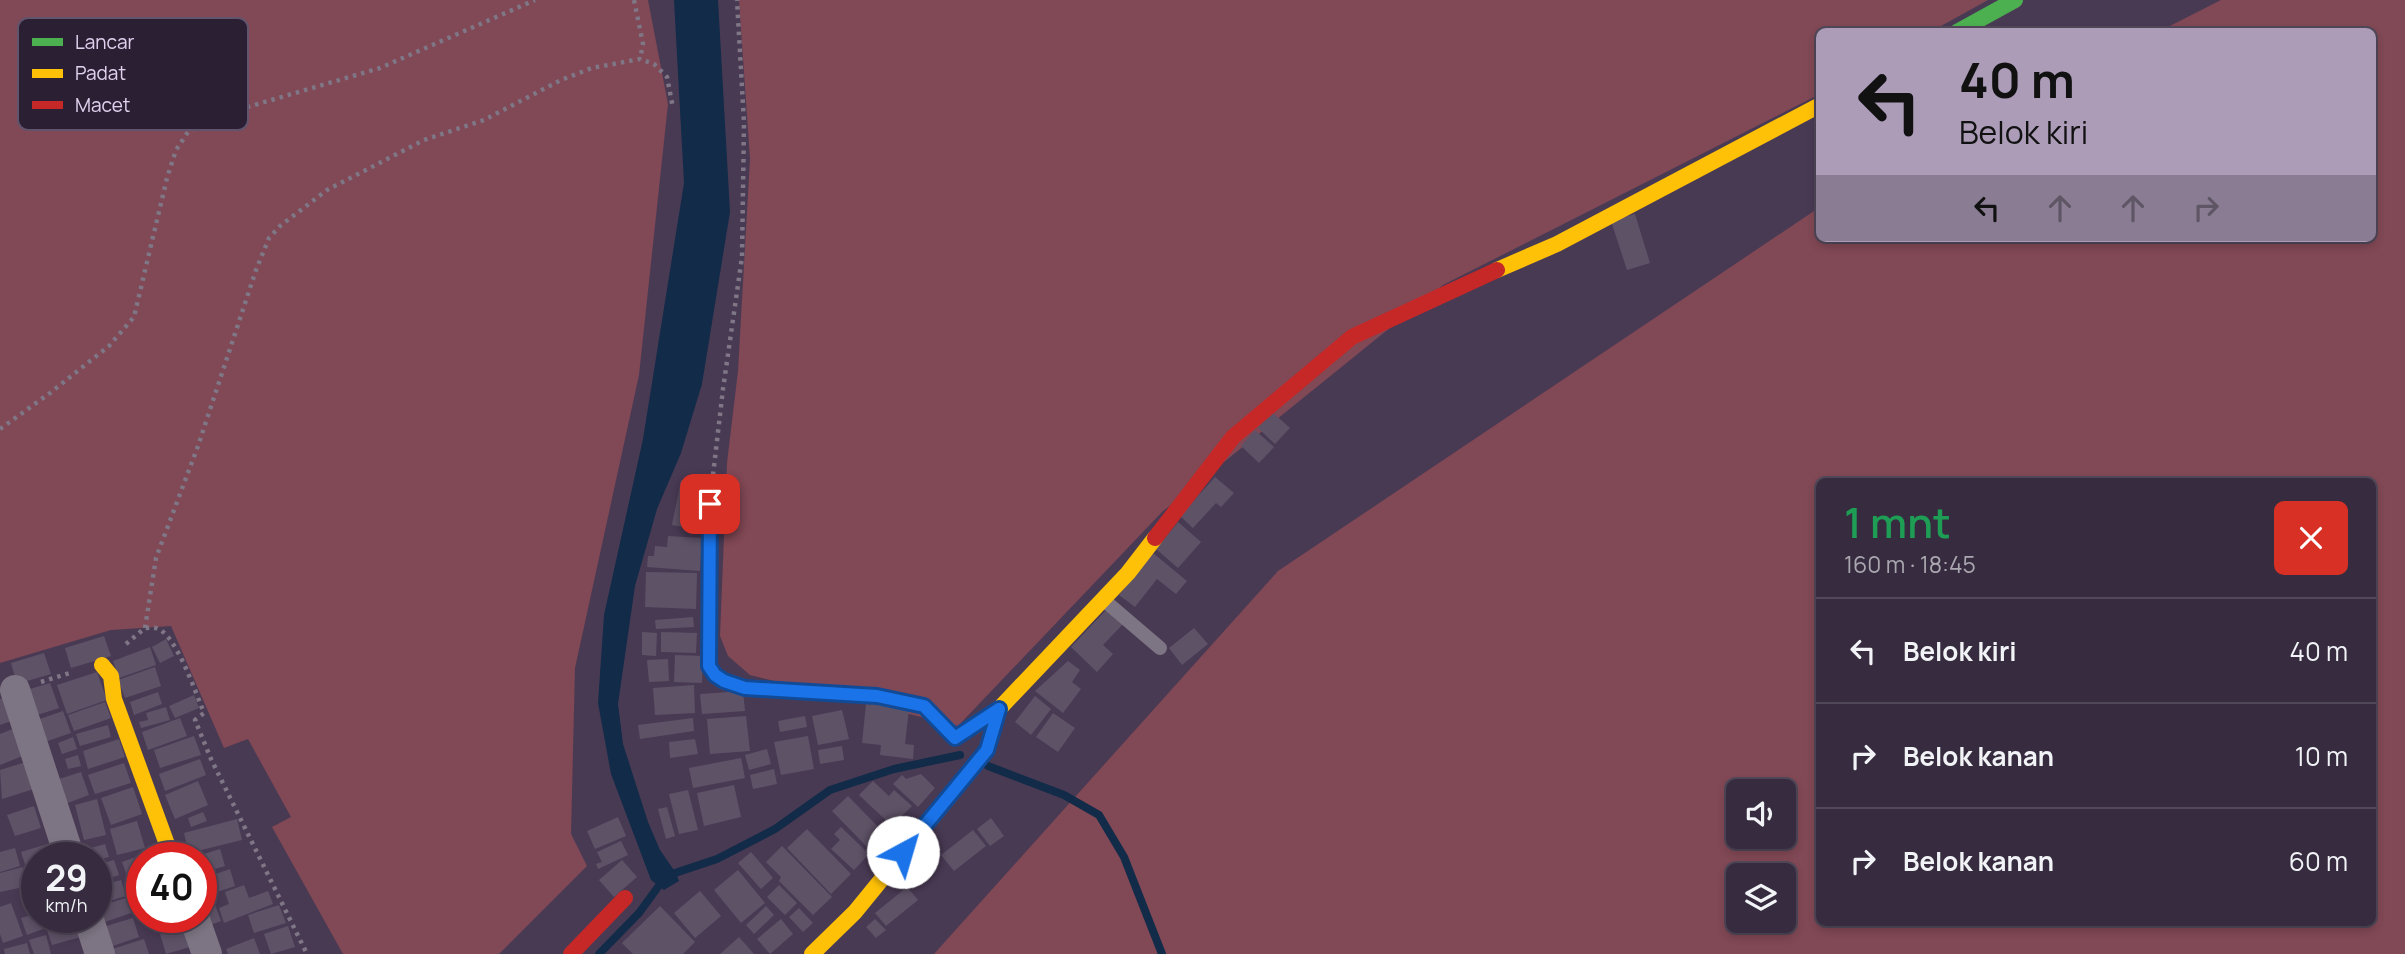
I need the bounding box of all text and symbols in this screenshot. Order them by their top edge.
legend [18,18,248,130]
text: Lancar [75,29,134,55]
text: 40 m [1959,46,2075,113]
icon: left [1844,56,1935,147]
text: Padat [75,60,126,86]
text: Macet [75,92,130,118]
text: Belok kiri [1959,110,2088,154]
icon: left [1968,189,2006,227]
icon: ahead [2041,189,2079,227]
icon: ahead [2114,189,2152,227]
icon: right [2187,189,2225,227]
pin [680,474,740,534]
icon: arrive [691,485,729,523]
text: 1 mnt [1844,493,1951,551]
button: close [2274,501,2348,575]
text: 160 m · 18:45 [1844,548,1976,580]
icon: left [1844,632,1882,670]
text: Belok kiri [1903,633,2017,669]
text: 40 m [2290,633,2348,669]
icon: right [1844,737,1882,775]
text: Belok kanan [1903,738,2054,774]
text: 10 m [2295,738,2348,774]
map controls [1726,779,1796,933]
button: sound [1726,779,1796,849]
position arrow [866,815,940,889]
speed limit sign: 40 [126,842,217,933]
icon: right [1844,842,1882,880]
text: Belok kanan [1903,843,2054,879]
text: 60 m [2289,843,2348,879]
text: 29 [45,854,88,902]
button: layers [1726,863,1796,933]
text: km/h [46,893,87,917]

